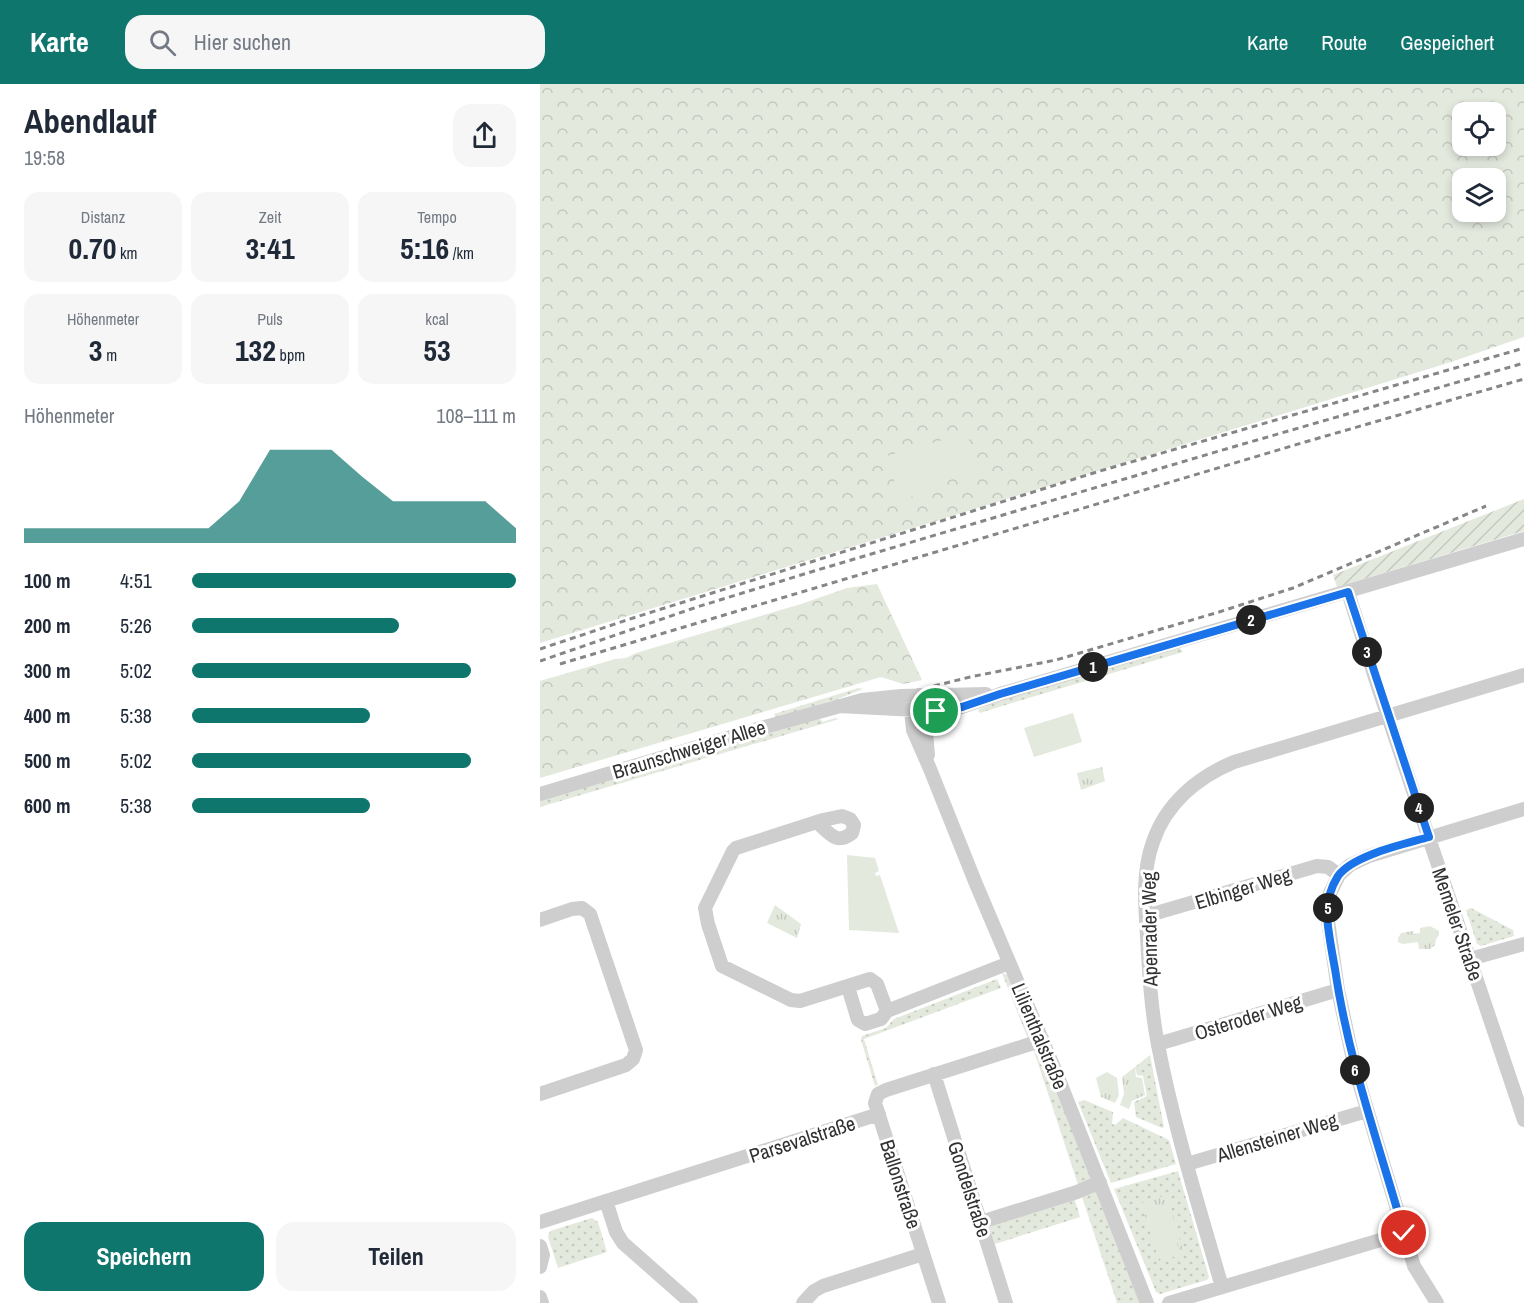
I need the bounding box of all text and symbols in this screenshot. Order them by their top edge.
search box [125,15,545,69]
text: Karte [30,23,89,61]
icon: search [146,26,179,59]
text: Hier suchen [194,27,291,57]
text: Karte [1247,28,1288,57]
text: Route [1321,28,1367,57]
text: Gespeichert [1400,28,1494,57]
text: Abendlauf [24,99,156,143]
map controls [1452,102,1506,222]
button: locate [1452,102,1506,156]
button: share [453,104,516,167]
text: 19:58 [24,144,65,171]
button: layers [1452,168,1506,222]
text: Distanz [81,206,125,228]
text: Zeit [259,206,281,228]
text: Tempo [417,206,457,228]
text: 0.70 [68,228,116,268]
text: 3:41 [245,228,295,268]
text: 5:16 [400,228,449,268]
text: km [116,242,138,264]
text: /km [449,242,474,264]
text: Höhenmeter [67,308,139,330]
text: Puls [257,308,283,330]
text: kcal [425,308,449,330]
text: 3 [89,330,103,370]
text: 132 [235,330,276,370]
text: 53 [423,330,451,370]
text: m [103,344,117,366]
text: bpm [276,344,305,366]
text: Höhenmeter [24,402,114,429]
text: 108–111 m [436,402,516,429]
text: 100 m [24,567,71,594]
text: 4:51 [120,567,152,594]
pin: 2 [1236,605,1266,635]
text: 2 [1247,609,1255,631]
text: 200 m [24,612,71,639]
text: 5:26 [120,612,152,639]
pin: 3 [1352,637,1382,667]
text: 3 [1363,641,1371,663]
pin: 1 [1078,652,1108,682]
text: 1 [1089,656,1097,678]
text: 300 m [24,657,71,684]
text: 5:02 [120,657,152,684]
pin [910,685,961,736]
icon: arrive [919,694,952,727]
text: 400 m [24,702,71,729]
text: 5:38 [120,702,152,729]
street label: Braunschweiger Allee [609,713,769,785]
text: 500 m [24,747,71,774]
text: 5:02 [120,747,152,774]
text: 600 m [24,792,71,819]
text: 5:38 [120,792,152,819]
pin: 4 [1404,793,1434,823]
text: 4 [1415,797,1423,819]
street label: Elbinger Weg [1192,861,1294,915]
street label: Memeler Straße [1426,864,1490,984]
street label: Apenrader Weg [1135,871,1164,988]
pin: 5 [1313,893,1343,923]
text: 5 [1324,897,1332,919]
street label: Lilienthalstraße [1005,979,1075,1093]
street label: Osteroder Weg [1191,988,1305,1046]
pin: 6 [1340,1055,1370,1085]
text: 6 [1351,1059,1359,1081]
street label: Allensteiner Weg [1213,1106,1341,1168]
street label: Parsevalstraße [745,1109,859,1169]
street label: Ballonstraße [874,1136,928,1232]
street label: Gondelstraße [942,1138,998,1240]
pin [1378,1207,1429,1258]
icon: check [1387,1216,1420,1249]
button: Speichern [24,1222,264,1291]
button: Teilen [276,1222,516,1291]

